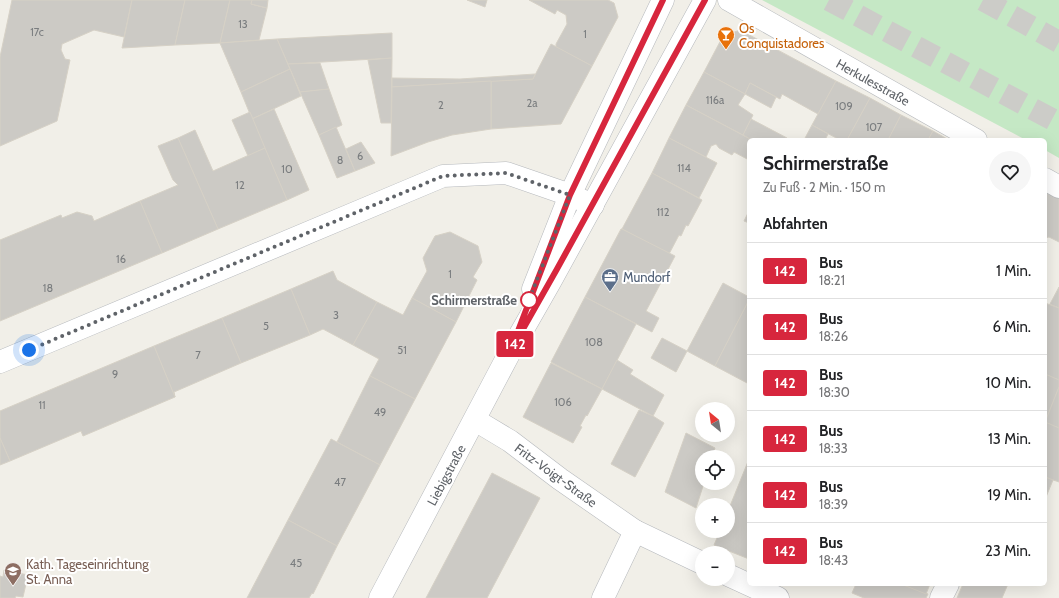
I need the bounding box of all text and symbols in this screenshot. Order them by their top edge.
house number: 13 [238,17,248,31]
place label: Os Conquistadores [739,20,825,51]
house number: 17c [30,25,44,39]
bar icon: Os Conquistadores [716,25,736,50]
house number: 1 [583,27,587,41]
street label: Herkulesstraße [833,55,913,109]
house number: 116a [706,93,725,107]
house number: 2a [526,96,538,110]
house number: 2 [438,98,444,112]
house number: 109 [835,99,853,113]
house number: 107 [866,120,883,134]
house number: 6 [357,149,363,163]
button: heart [989,151,1031,193]
text: Schirmerstraße [763,152,888,175]
house number: 8 [337,153,343,167]
house number: 114 [677,161,691,175]
house number: 10 [281,162,293,176]
house number: 12 [235,178,245,192]
text: Zu Fuß · 2 Min. · 150 m [763,179,886,195]
house number: 112 [657,205,670,219]
text: Abfahrten [763,215,828,233]
house number: 16 [116,252,126,266]
text: Bus [819,254,843,272]
text: 142 [774,262,796,280]
text: 1 Min. [996,262,1031,280]
house number: 1 [448,267,452,281]
office icon: Mundorf [600,267,620,292]
place label: Mundorf [623,269,671,285]
text: 18:21 [819,272,845,288]
house number: 18 [43,281,53,295]
marker: Schirmerstraße [520,291,538,309]
place label: Schirmerstraße [431,292,517,308]
house number: 3 [333,308,339,322]
text: Bus [819,310,843,328]
text: 142 [774,318,796,336]
text: 6 Min. [992,318,1031,336]
house number: 5 [263,319,269,333]
text: 18:26 [819,328,848,344]
line badge: 142 [492,331,538,357]
text: 142 [504,335,526,353]
house number: 108 [585,335,603,349]
your location [19,340,39,360]
house number: 51 [397,343,407,357]
house number: 7 [195,348,201,362]
text: Bus [819,366,843,384]
house number: 9 [112,367,118,381]
text: 142 [774,374,796,392]
text: 10 Min. [986,374,1031,392]
text: 18:30 [819,384,850,400]
house number: 106 [554,395,572,409]
house number: 11 [38,398,46,412]
north arrow [695,402,735,442]
map controls [695,402,735,586]
house number: 49 [374,405,386,419]
text: Bus [819,422,843,440]
text: 142 [774,430,796,448]
text: 13 Min. [988,430,1031,448]
street label: Fritz-Voigt-Straße [512,440,601,510]
text: 18:33 [819,440,848,456]
street label: Liebigstraße [423,442,469,508]
button: locate [695,450,735,490]
house number: 47 [334,475,346,489]
text: Bus [819,478,843,496]
text: 142 [774,486,796,504]
text: 19 Min. [988,486,1031,504]
text: 18:39 [819,496,848,512]
button: + [695,498,735,538]
text: Bus [819,534,843,552]
text: 142 [774,542,796,560]
text: 23 Min. [985,542,1031,560]
button: − [695,546,735,586]
text: 18:43 [819,552,848,568]
place label: Kath. Tageseinrichtung St. Anna [26,556,149,587]
house number: 45 [290,556,302,570]
school or university icon: Kath. Tageseinrichtung St. Anna [3,561,23,586]

